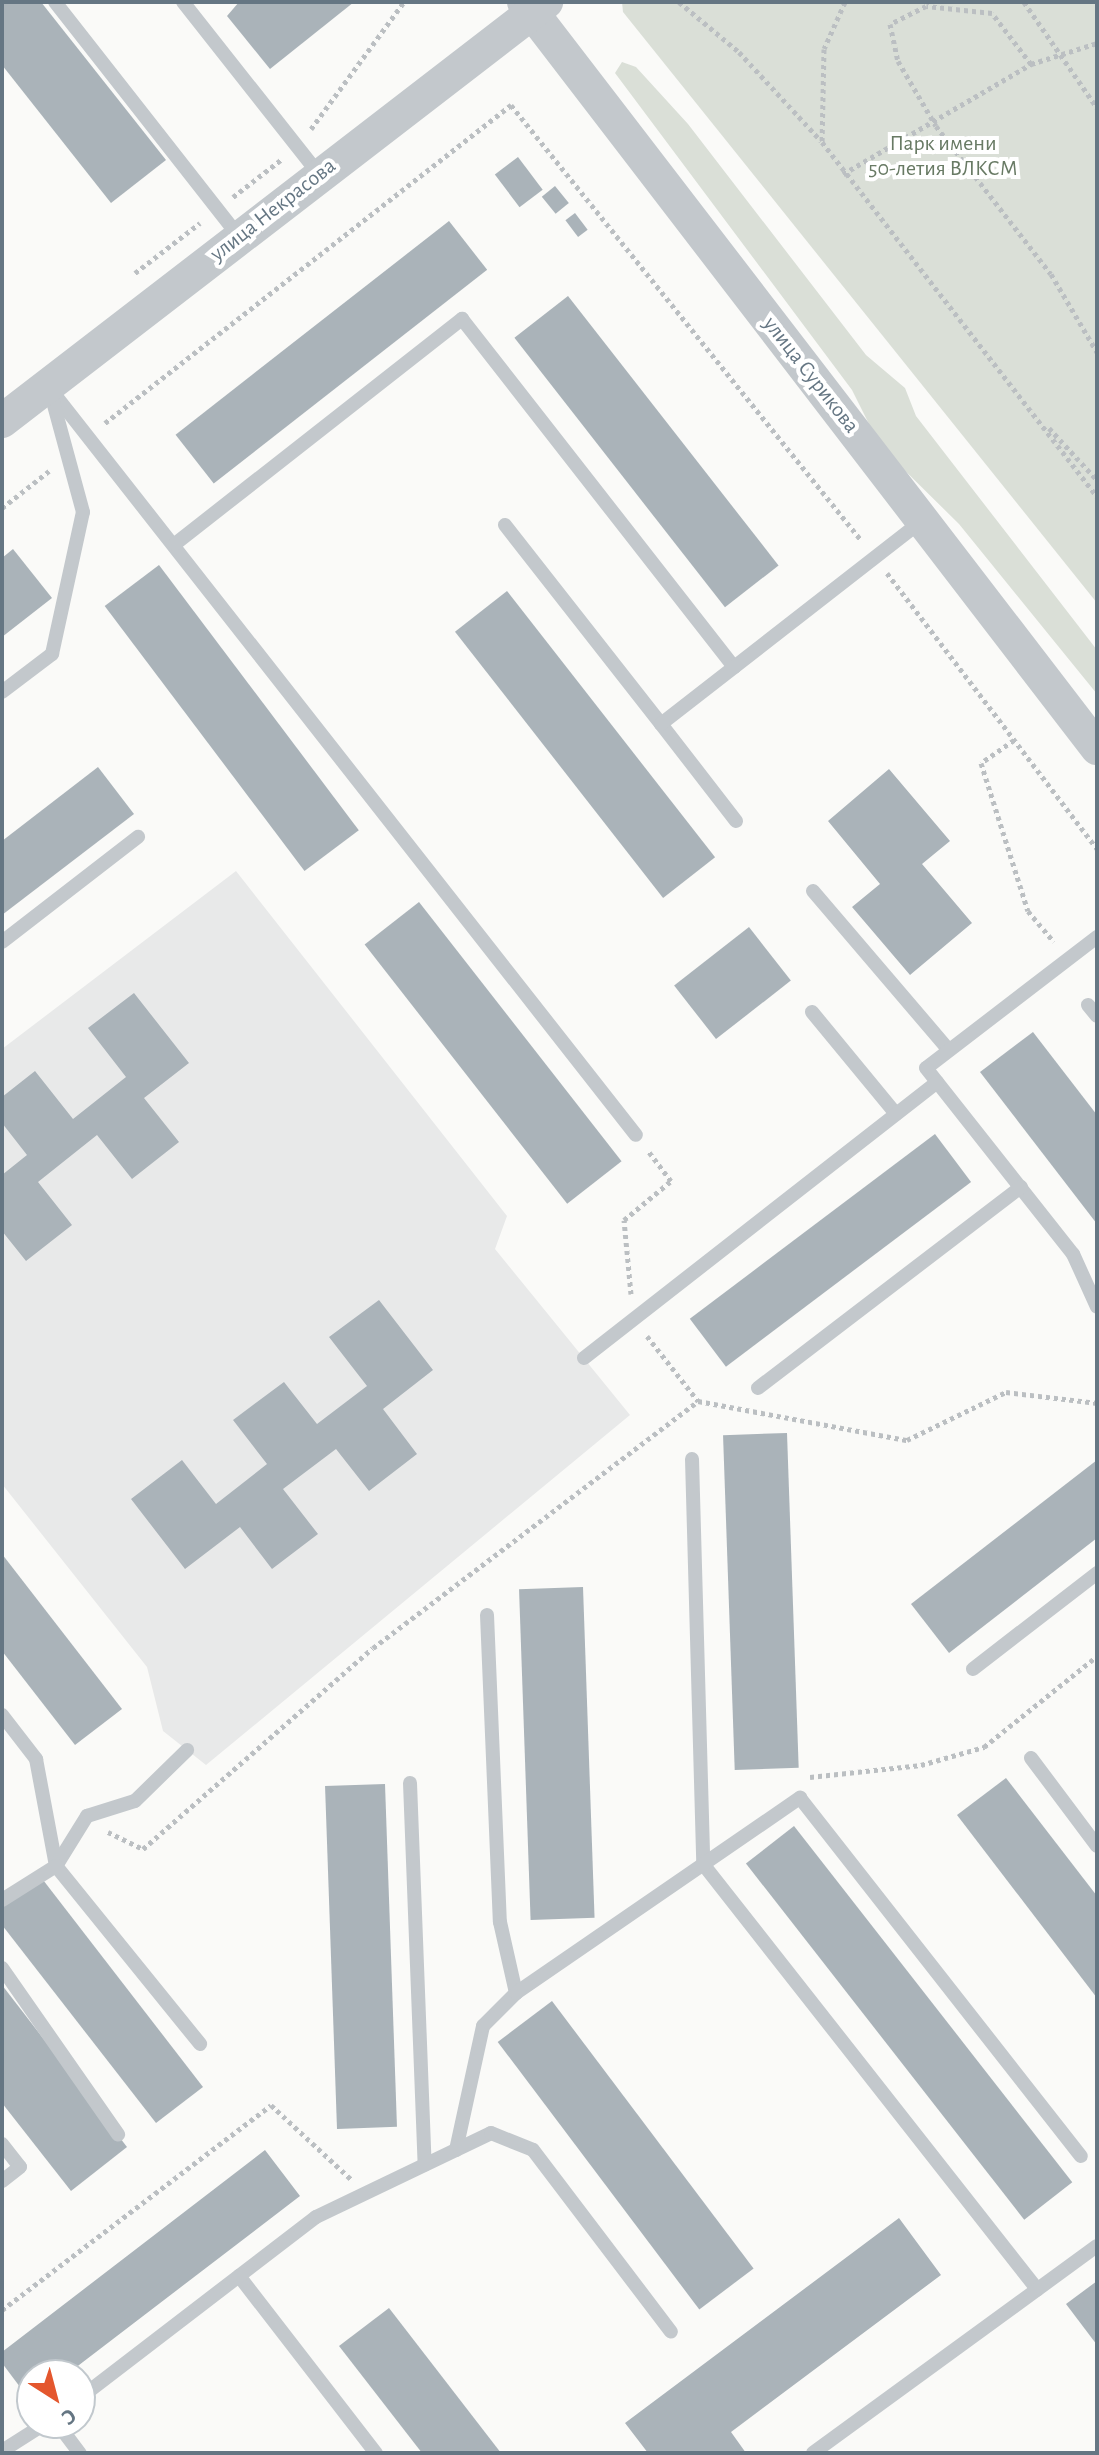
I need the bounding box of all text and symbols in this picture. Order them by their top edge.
park label: Парк имени 50-летия ВЛКСМ [868,130,1018,182]
street label: улица Некрасова [205,153,341,267]
street label: улица Сурикова [757,312,865,438]
north arrow [16,2359,96,2439]
text: С [58,2404,80,2429]

